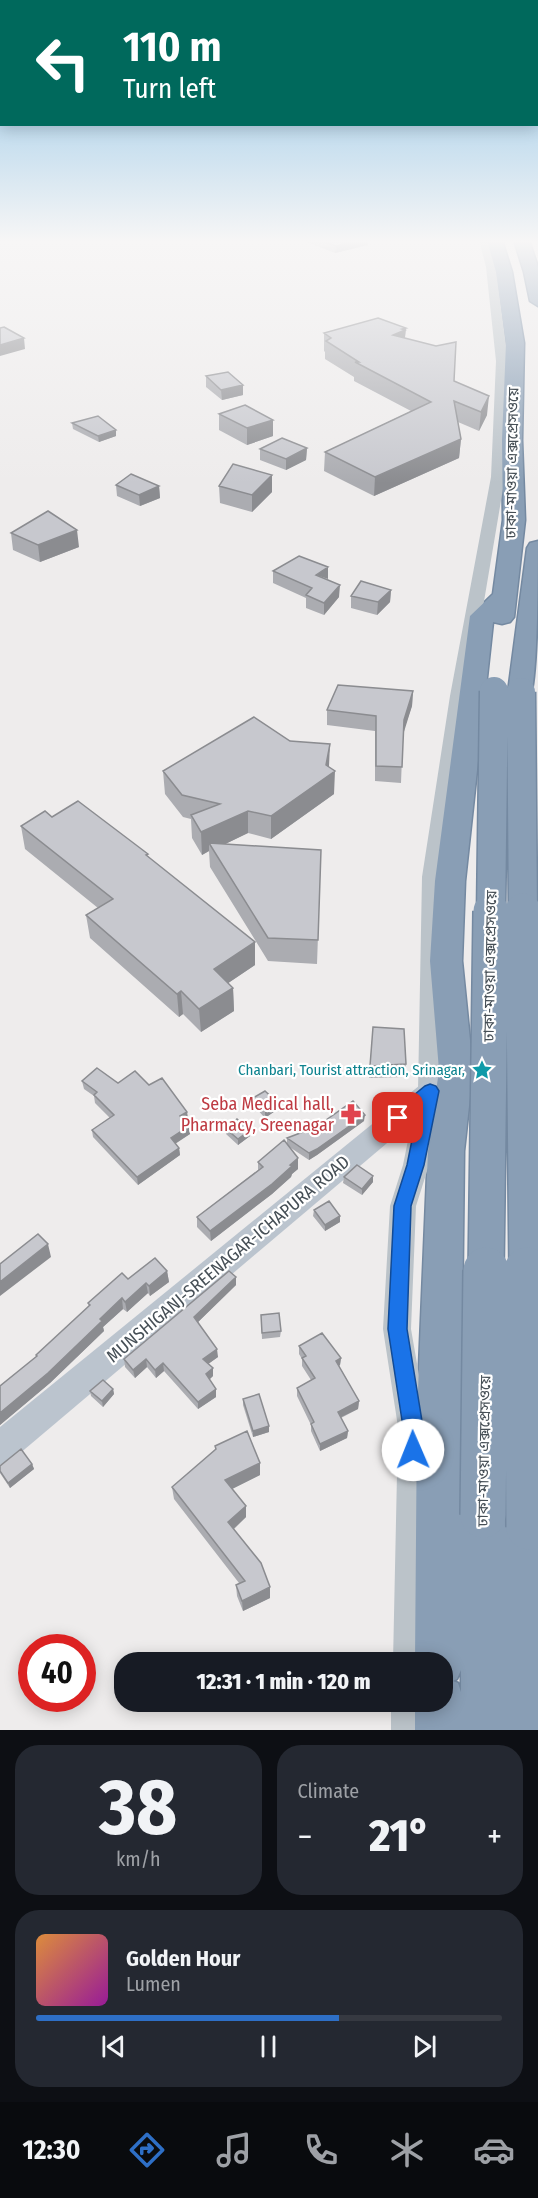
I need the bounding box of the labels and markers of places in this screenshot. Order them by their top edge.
place icon: Chanbari, Tourist attraction, Srinagar, [470,1058,494,1082]
place label: Chanbari, Tourist attraction, Srinagar, [238,1061,465,1079]
pin [372,1092,423,1143]
place label: Seba Medical hall, Pharmacy, Sreenagar [181,1093,335,1136]
pharmacy icon: Seba Medical hall, Pharmacy, Sreenagar [339,1102,363,1126]

